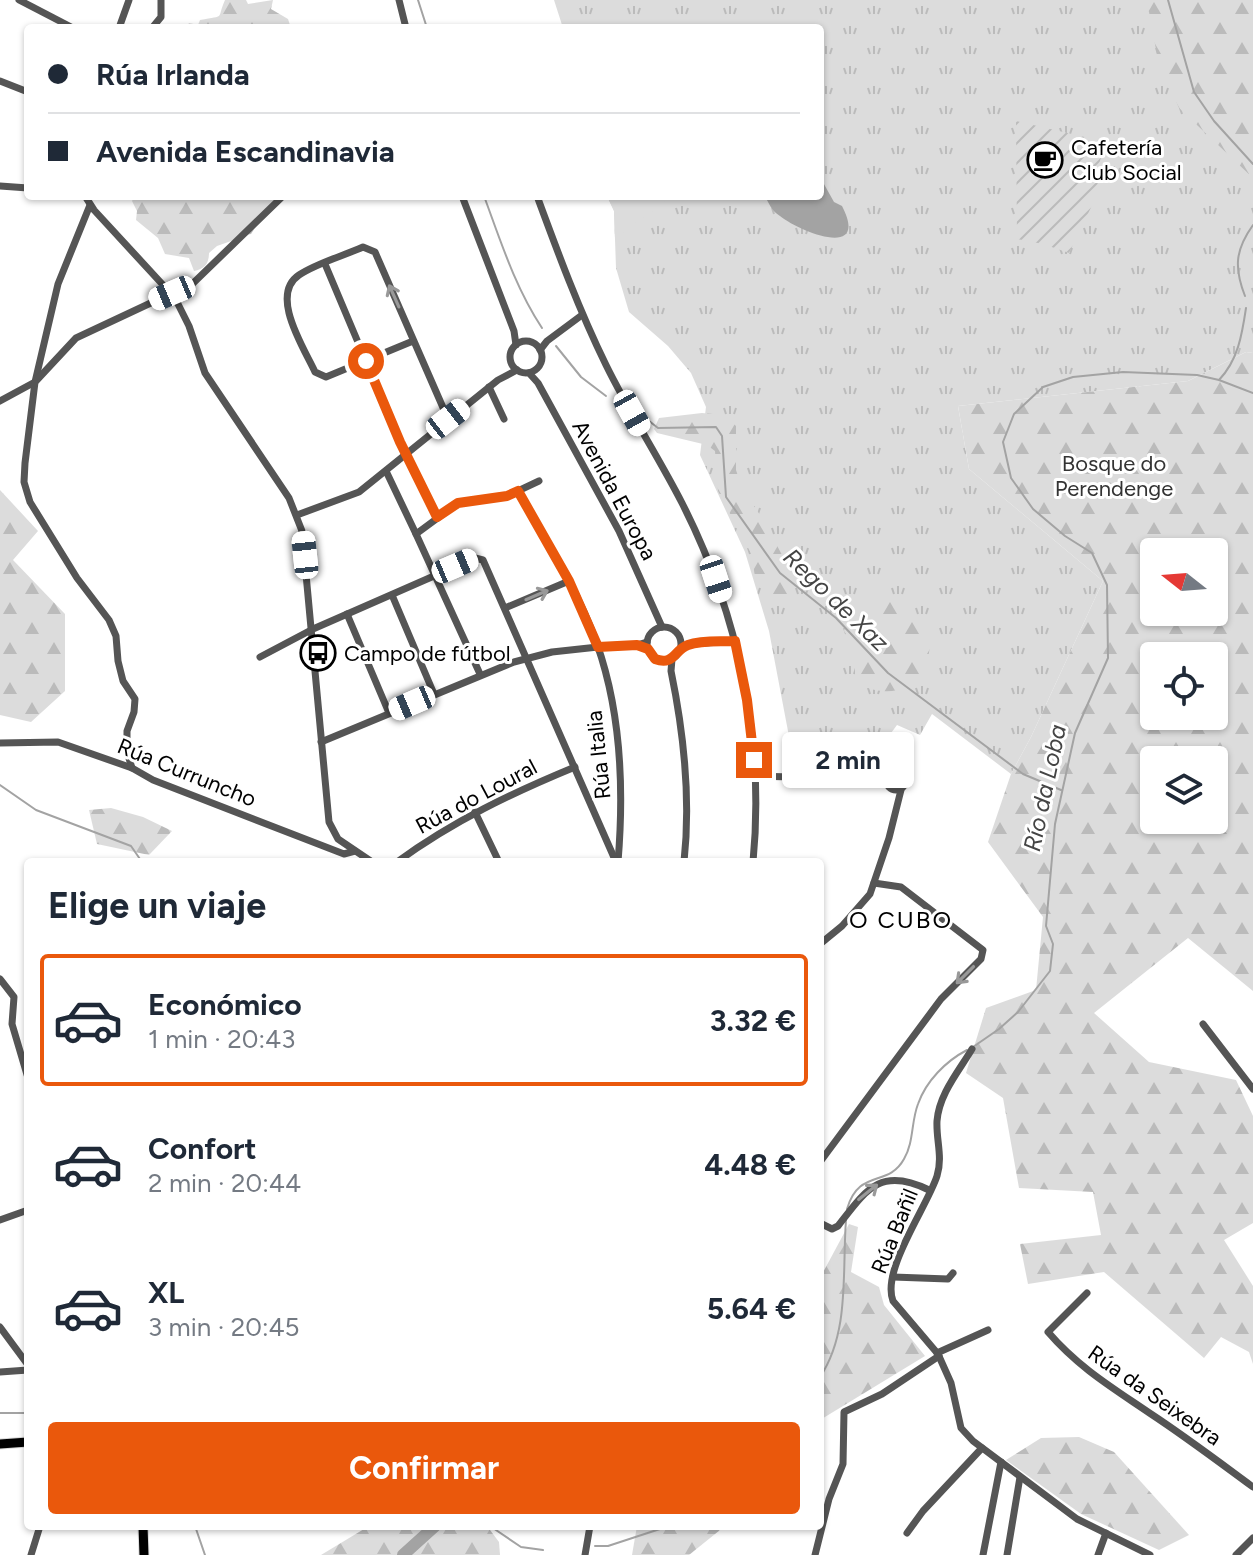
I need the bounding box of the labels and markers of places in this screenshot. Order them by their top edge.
place label: Cafetería Club Social [1071,134,1182,186]
cafe icon: Cafetería Club Social [1026,141,1064,179]
bus stop icon: Campo de fútbol [299,634,337,672]
place label: Campo de fútbol [344,640,511,667]

